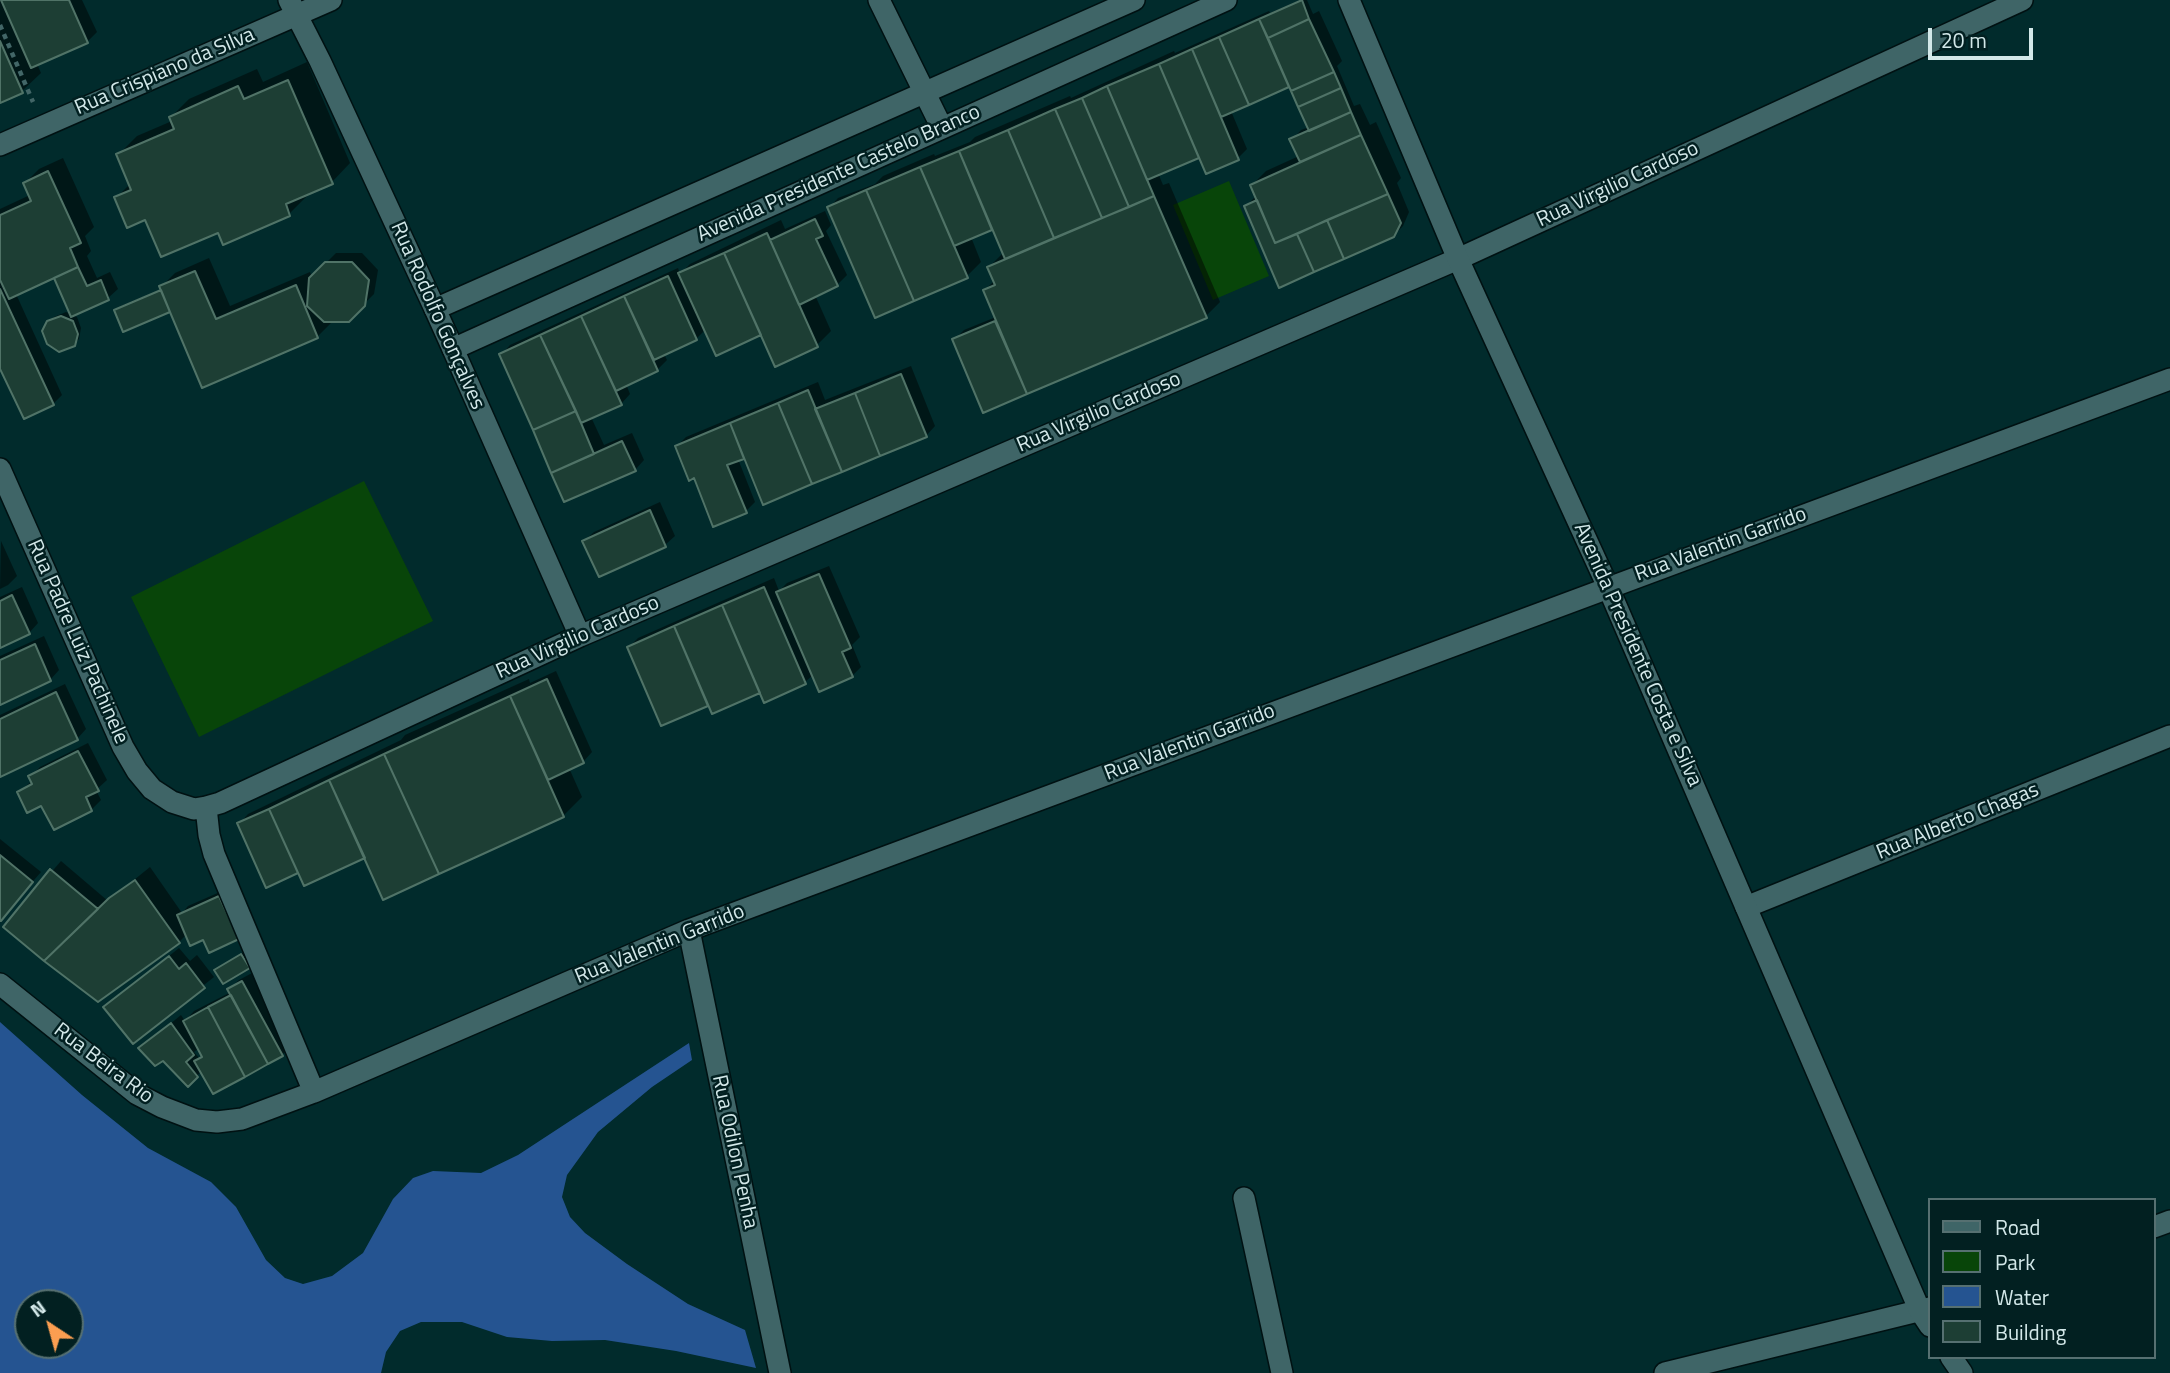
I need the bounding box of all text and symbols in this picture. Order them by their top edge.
scale bar [1932,14,2037,58]
street label: Rua Crispiano da Silva [71,23,259,121]
text: 20 m [1941,24,1987,56]
street label: Avenida Presidente Castelo Branco [694,100,984,248]
street label: Rua Virgilio Cardoso [1533,136,1703,234]
street label: Rua Rodolfo Gonçalves [384,218,490,414]
street label: Rua Virgilio Cardoso [1013,367,1185,459]
street label: Rua Valentin Garrido [1632,502,1810,588]
street label: Avenida Presidente Costa e Silva [1567,519,1707,791]
street label: Rua Padre Luiz Pachinele [21,536,133,748]
street label: Rua Virgilio Cardoso [493,591,663,685]
street label: Rua Valentin Garrido [1101,699,1279,787]
street label: Rua Alberto Chagas [1873,778,2043,866]
street label: Rua Valentin Garrido [572,899,748,991]
street label: Rua Beira Rio [48,1018,158,1110]
street label: Rua Odilon Penha [705,1073,763,1231]
legend [1928,1198,2156,1359]
text: Road [1995,1211,2040,1243]
text: Park [1995,1246,2035,1278]
text: Water [1995,1281,2049,1313]
north arrow [14,1289,84,1359]
text: N [24,1293,51,1324]
text: Building [1995,1316,2066,1348]

